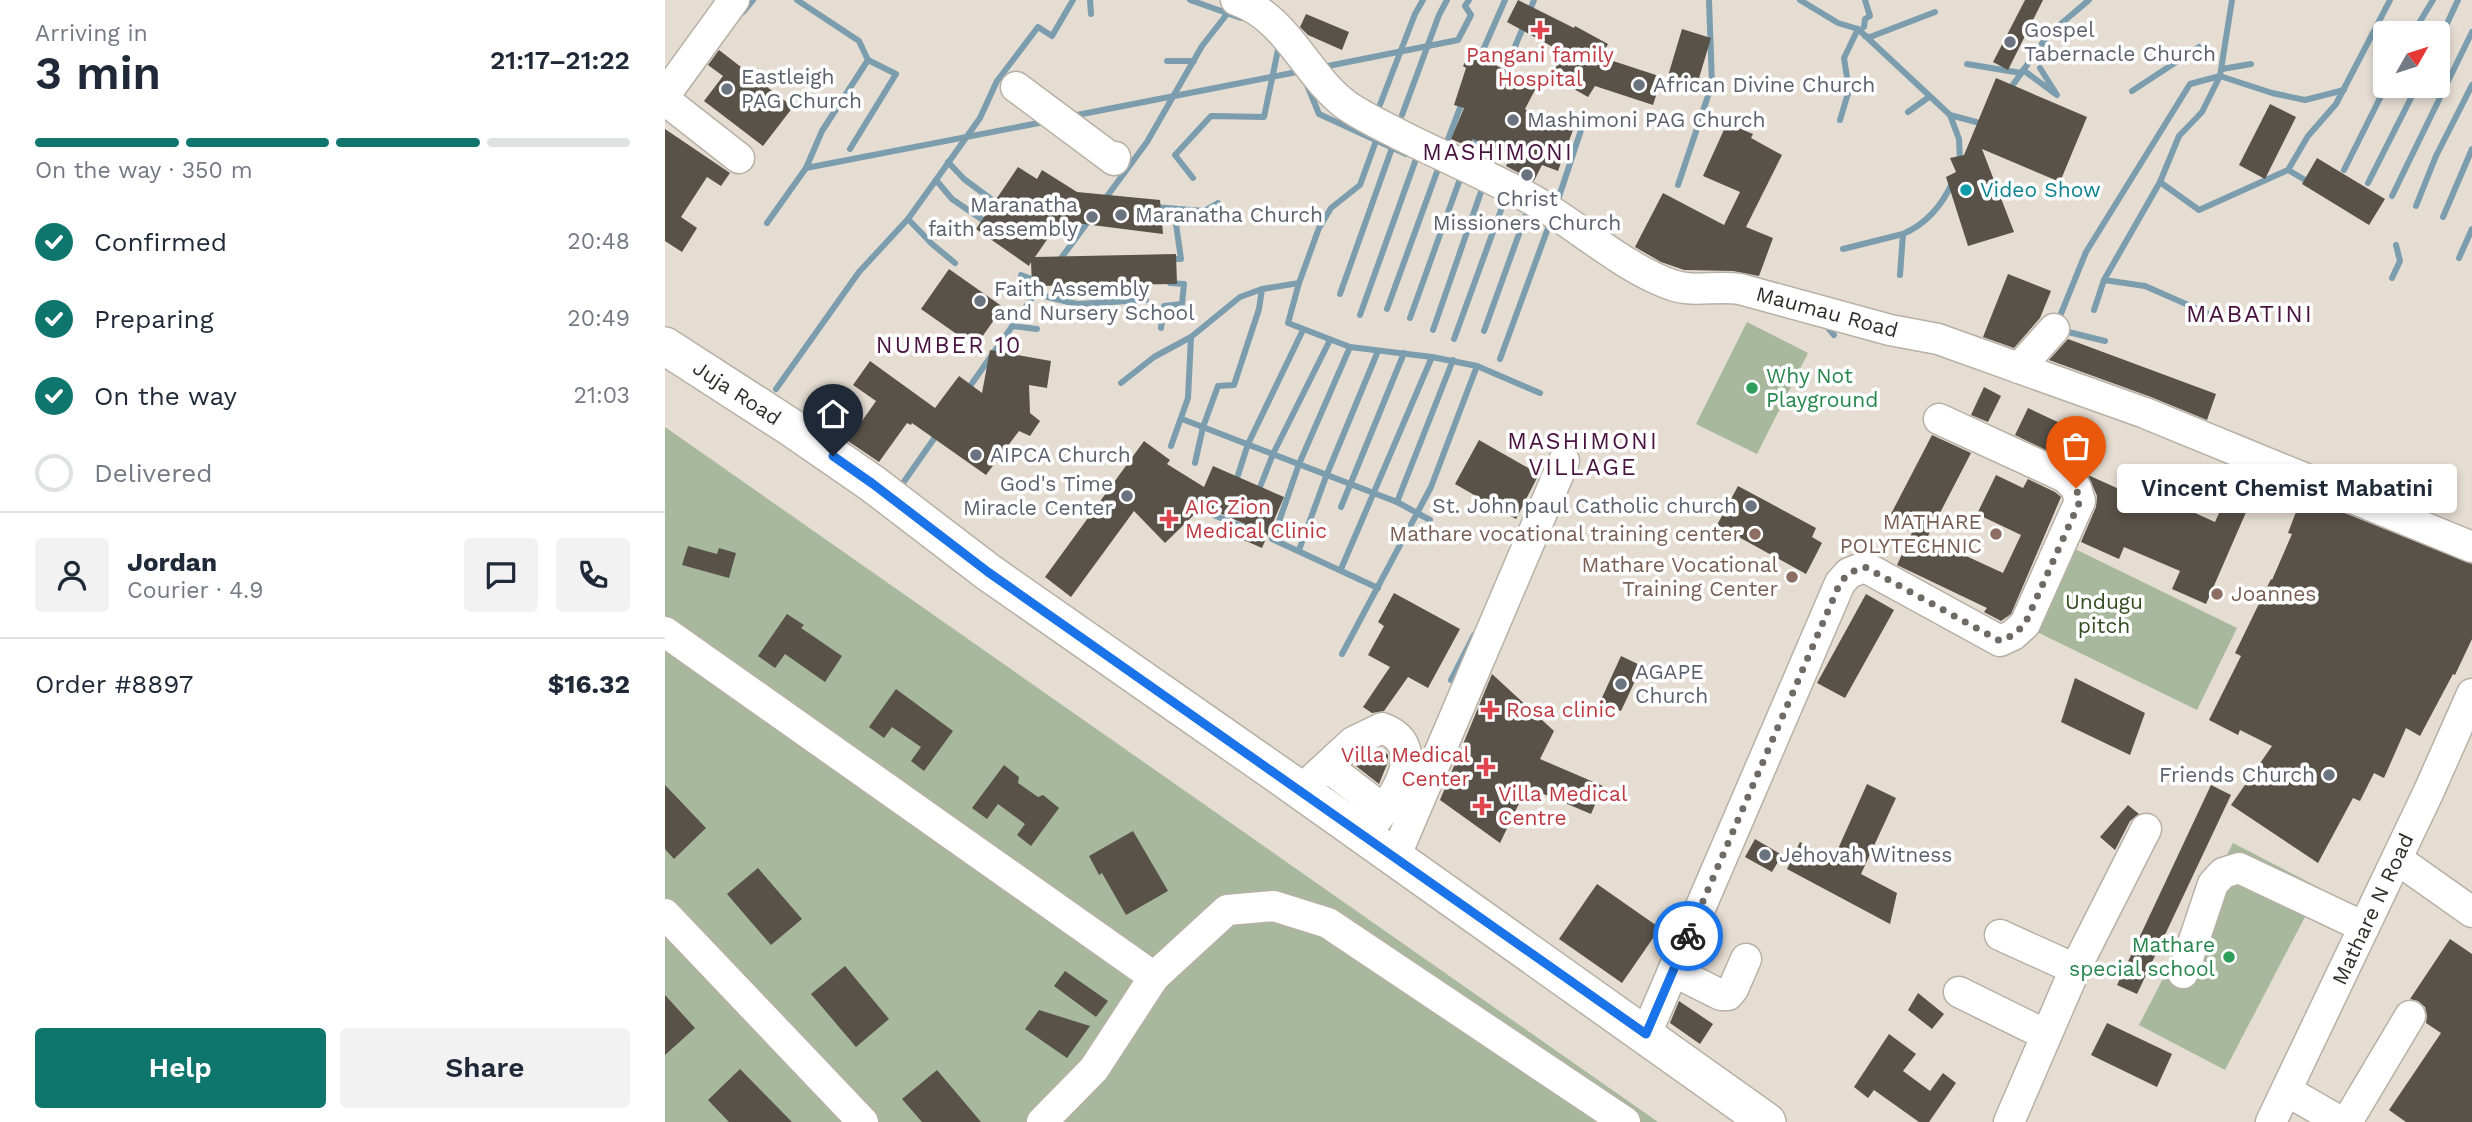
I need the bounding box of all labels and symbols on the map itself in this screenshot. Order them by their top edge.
place label: Gospel Tabernacle Church [2024,17,2216,66]
marker: Pangani family Hospital [1530,20,1550,40]
north arrow [2373,21,2450,98]
marker: Gospel Tabernacle Church [2002,34,2018,50]
place label: Pangani family Hospital [1466,42,1614,91]
place label: Eastleigh PAG Church [741,64,862,113]
place label: African Divine Church [1653,72,1875,97]
marker: African Divine Church [1631,77,1647,93]
marker: Eastleigh PAG Church [719,81,735,97]
place label: Mashimoni PAG Church [1527,107,1766,132]
marker: Mashimoni PAG Church [1505,112,1521,128]
district label: MASHIMONI [1422,139,1574,166]
marker: Christ Missioners Church [1519,167,1535,183]
place label: Video Show [1980,177,2101,202]
marker: Video Show [1958,182,1974,198]
place label: Christ Missioners Church [1433,186,1621,235]
place label: Maranatha faith assembly [928,192,1078,241]
place label: Maranatha Church [1135,202,1323,227]
marker: Maranatha Church [1113,207,1129,223]
marker: Maranatha faith assembly [1084,209,1100,225]
place label: Faith Assembly and Nursery School [994,276,1195,325]
street label: Maumau Road [1753,281,1901,342]
marker: Faith Assembly and Nursery School [972,293,988,309]
district label: MABATINI [2186,300,2314,328]
district label: NUMBER 10 [876,332,1022,359]
street label: Juja Road [688,355,786,430]
place label: Why Not Playground [1766,363,1878,412]
marker: Why Not Playground [1744,380,1760,396]
pin [803,384,863,456]
pin [2046,416,2106,488]
district label: MASHIMONI VILLAGE [1507,428,1659,481]
place label: AIPCA Church [990,442,1131,467]
marker: AIPCA Church [968,447,984,463]
callout: Vincent Chemist Mabatini [2118,463,2457,512]
place label: God's Time Miracle Center [963,471,1113,520]
marker: God's Time Miracle Center [1119,488,1135,504]
place label: St. John paul Catholic church [1432,493,1737,518]
place label: AIC Zion Medical Clinic [1185,494,1327,543]
marker: St. John paul Catholic church [1743,498,1759,514]
marker: AIC Zion Medical Clinic [1159,509,1179,529]
place label: MATHARE POLYTECHNIC [1840,509,1982,558]
place label: Mathare vocational training center [1389,521,1741,546]
marker: Mathare vocational training center [1747,526,1763,542]
marker: MATHARE POLYTECHNIC [1988,526,2004,542]
place label: Mathare Vocational Training Center [1581,552,1779,601]
marker: Mathare Vocational Training Center [1784,569,1800,585]
place label: Joannes [2231,581,2316,606]
marker: Joannes [2209,586,2225,602]
park label: Undugu pitch [2065,589,2143,638]
place label: AGAPE Church [1635,659,1708,708]
marker: AGAPE Church [1613,676,1629,692]
place label: Rosa clinic [1506,697,1616,722]
marker: Rosa clinic [1480,700,1500,720]
place label: Villa Medical Center [1341,742,1471,791]
marker: Villa Medical Center [1476,757,1496,777]
place label: Friends Church [2159,762,2315,787]
marker: Friends Church [2321,767,2337,783]
place label: Villa Medical Centre [1498,781,1628,830]
marker: Villa Medical Centre [1472,796,1492,816]
street label: Mathare N Road [2326,829,2419,989]
place label: Jehovah Witness [1779,842,1952,867]
marker: Jehovah Witness [1757,847,1773,863]
courier [1653,901,1723,971]
place label: Mathare special school [2069,932,2216,981]
marker: Mathare special school [2221,949,2237,965]

